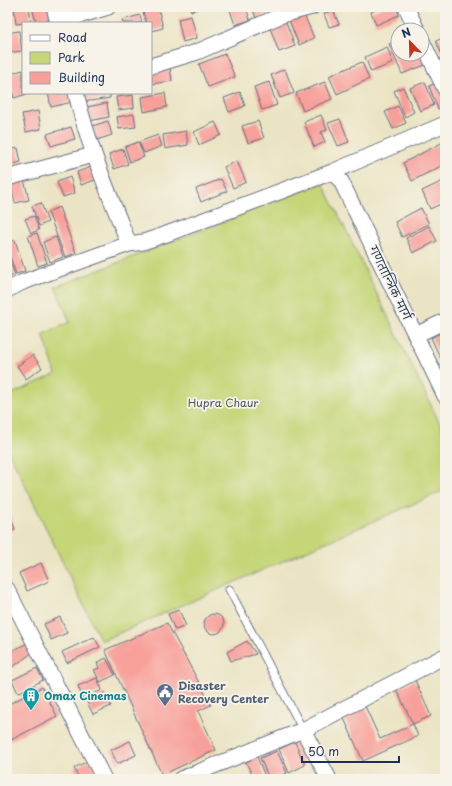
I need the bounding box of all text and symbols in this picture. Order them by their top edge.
legend [22,22,152,94]
north arrow [390,22,430,62]
text: N [399,23,413,42]
text: Road [58,28,87,46]
text: Park [58,48,85,66]
text: Building [58,68,105,86]
street label: गणतान्त्रिक मार्ग [365,242,416,324]
park label: Hupra Chaur [188,394,258,411]
place label: Disaster Recovery Center [178,677,269,707]
public building icon: Disaster Recovery Center [155,682,175,707]
building icon: Omax Cinemas [21,686,41,711]
place label: Omax Cinemas [44,687,127,704]
scale bar [302,738,399,764]
text: 50 m [308,742,339,760]

